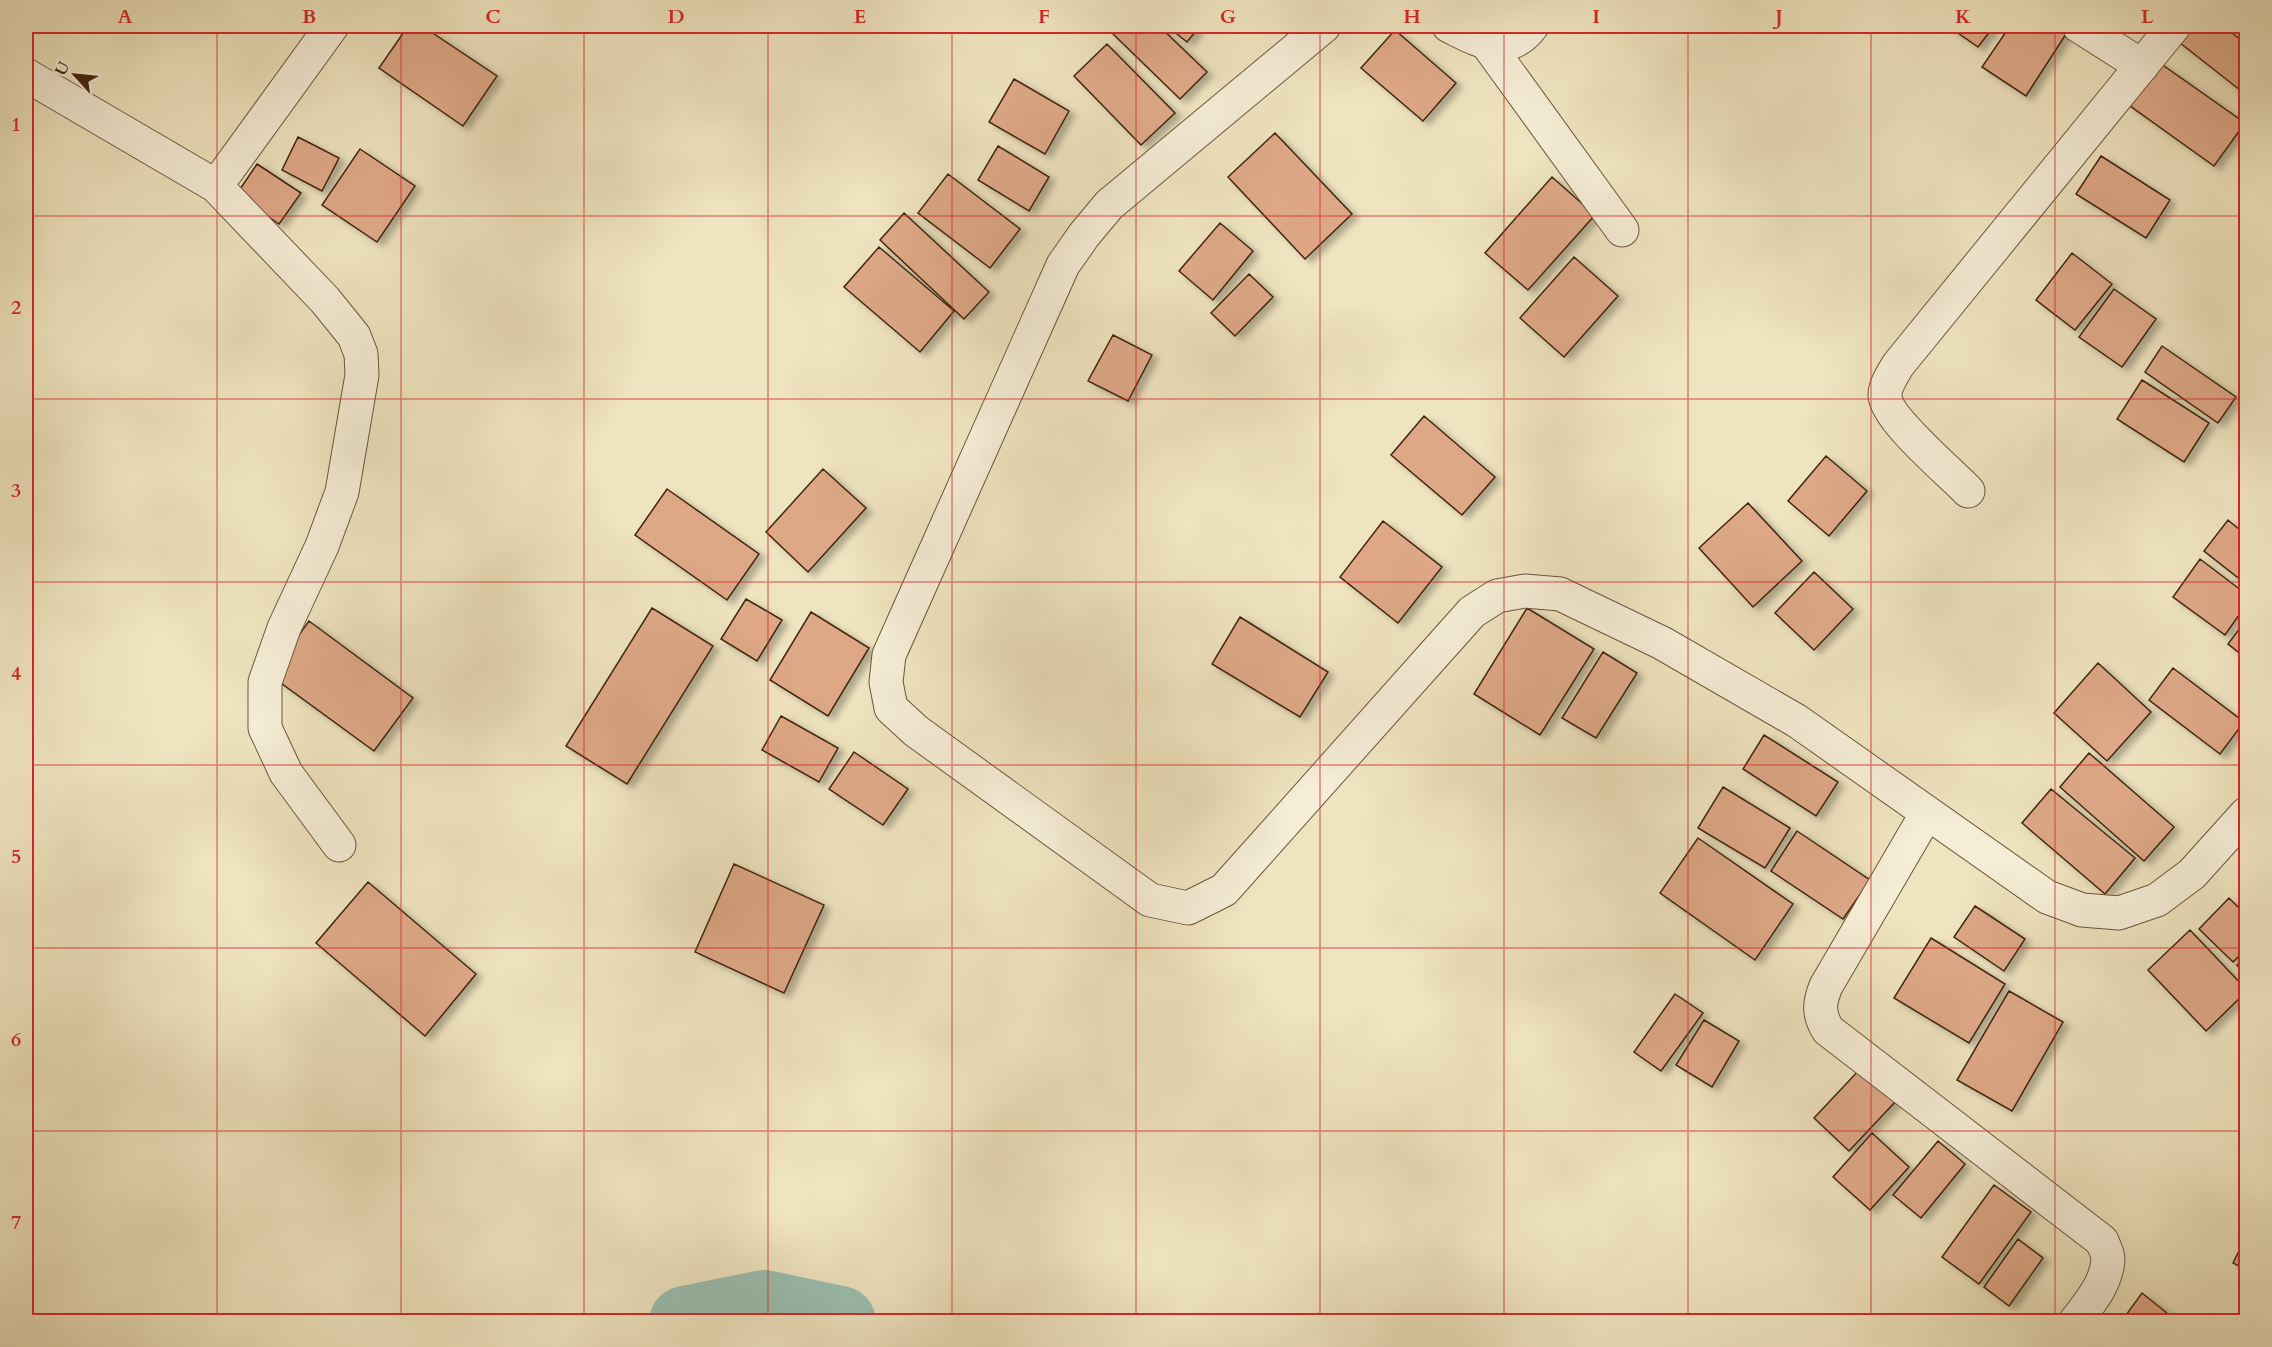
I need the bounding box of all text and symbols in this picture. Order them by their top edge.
text: A [117,3,133,30]
text: B [302,3,316,30]
text: C [485,3,501,30]
text: D [667,3,685,30]
text: E [854,3,866,30]
text: F [1038,3,1050,30]
text: G [1220,3,1236,30]
text: H [1403,3,1421,30]
text: I [1592,3,1600,30]
text: J [1772,3,1783,30]
text: K [1955,3,1972,30]
text: L [2141,3,2154,30]
north arrow [45,45,105,105]
text: U [50,58,75,79]
text: 1 [11,111,21,138]
text: 2 [11,294,21,321]
text: 3 [11,477,21,504]
text: 4 [11,660,21,687]
text: 5 [11,843,21,870]
text: 6 [11,1026,21,1053]
text: 7 [11,1209,21,1236]

